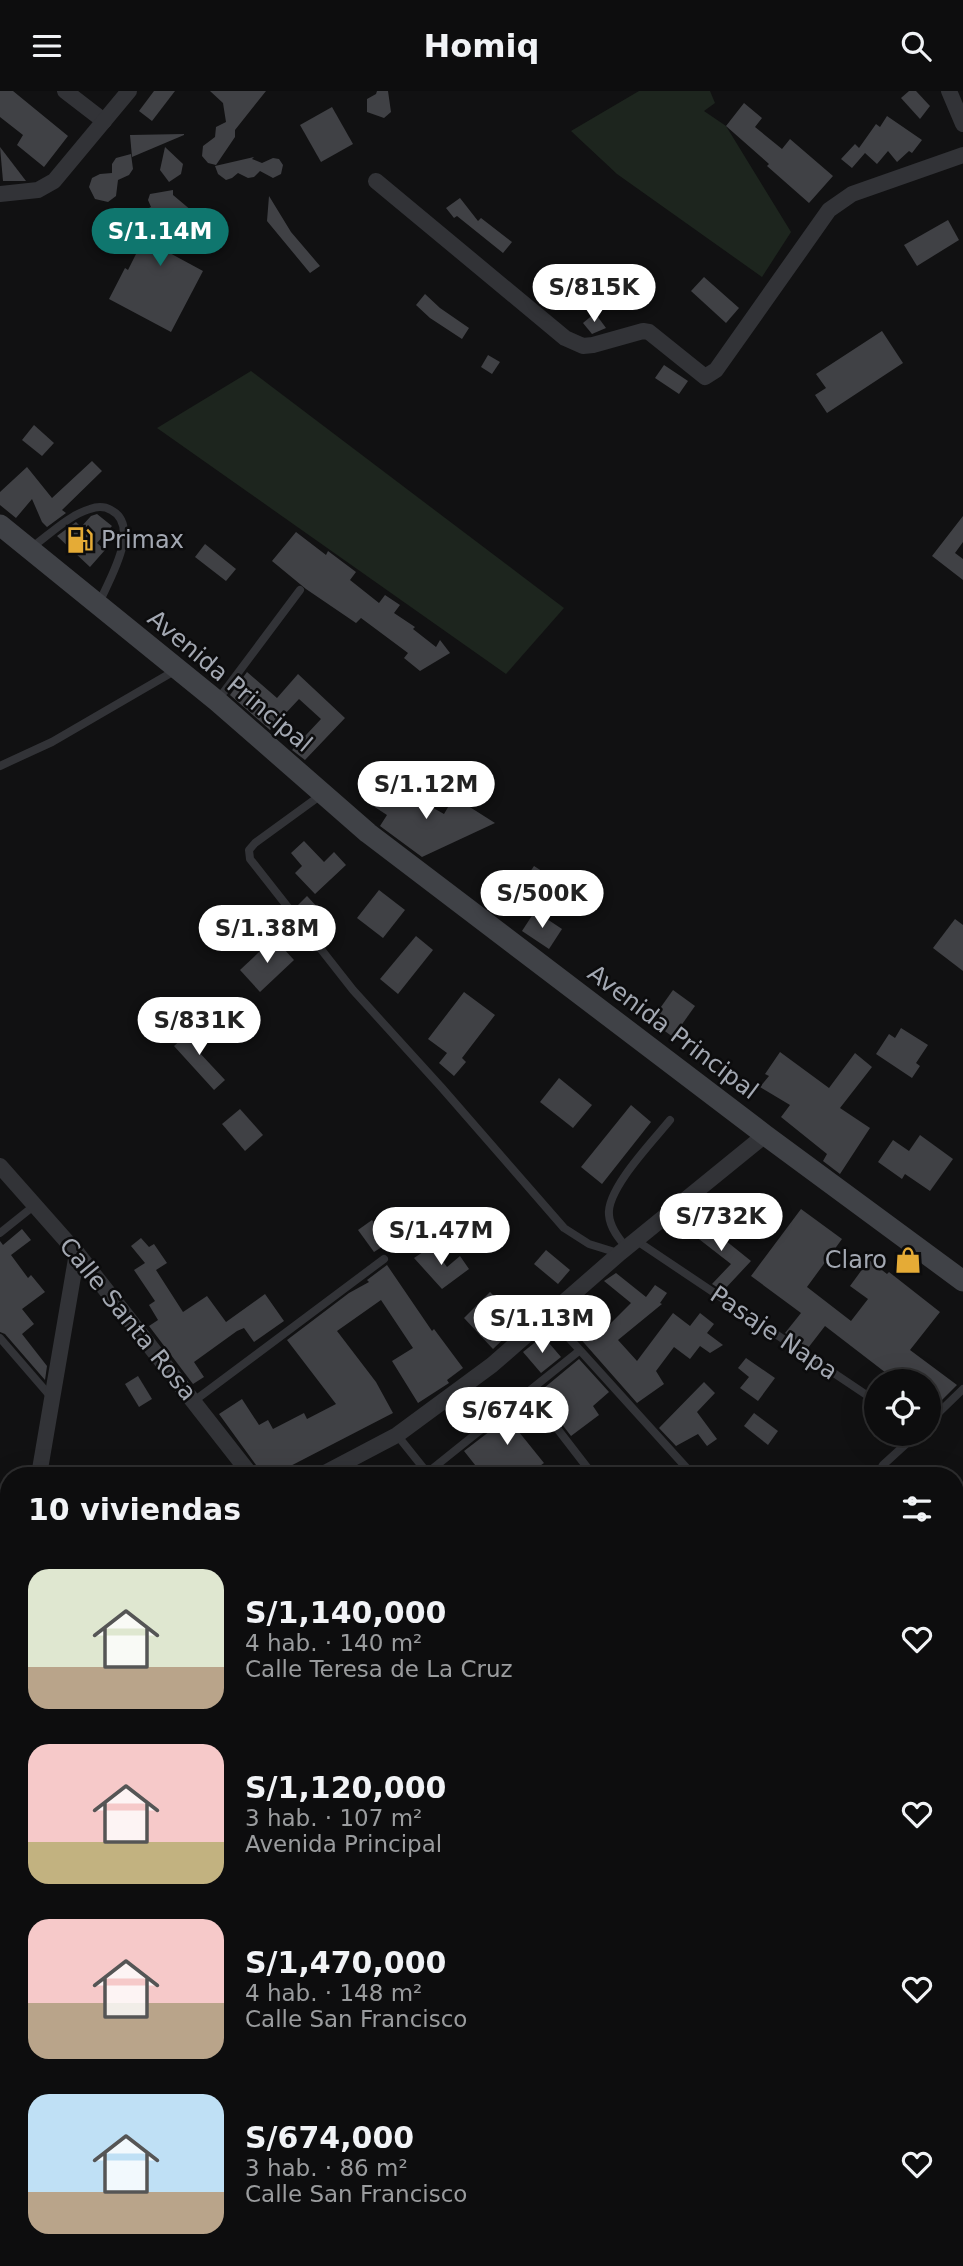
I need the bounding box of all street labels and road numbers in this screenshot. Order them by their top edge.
street label: Avenida Principal [142,604,318,758]
street label: Avenida Principal [582,959,764,1105]
street label: Calle Santa Rosa [54,1232,202,1406]
street label: Pasaje Napa [705,1280,843,1386]

